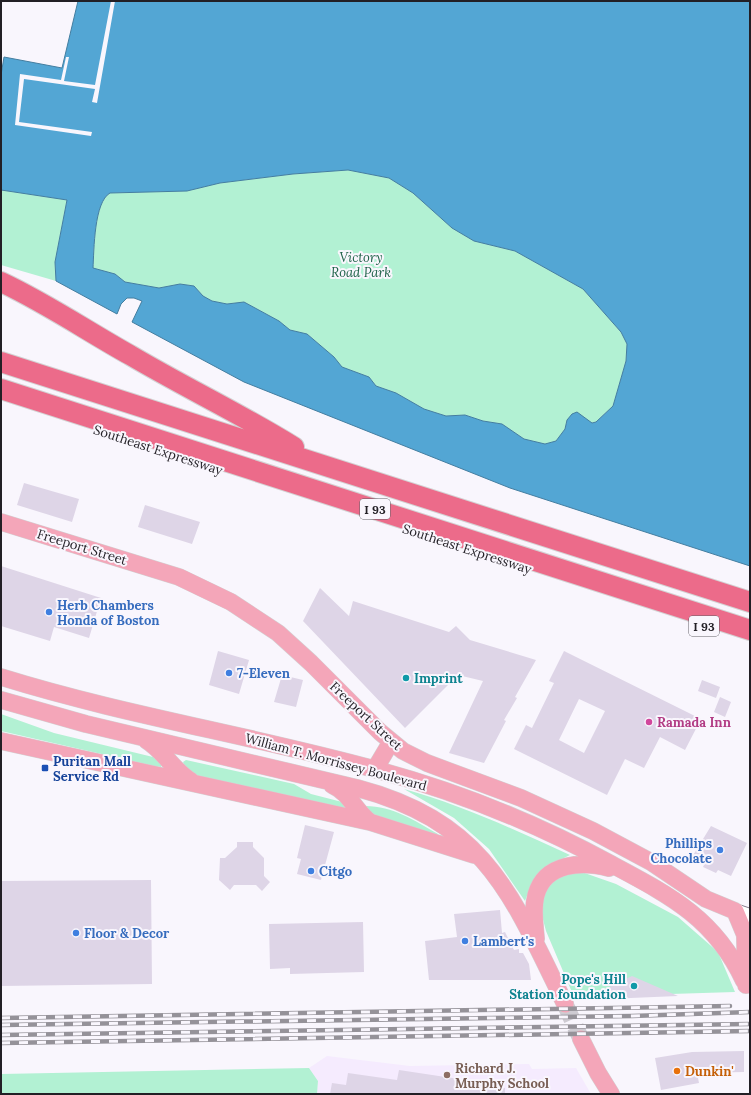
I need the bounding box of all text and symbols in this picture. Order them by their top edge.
park label: Victory Road Park [331,249,391,281]
street label: Southeast Expressway [91,421,225,479]
road number: I 93 [360,499,390,519]
street label: Southeast Expressway [400,520,534,578]
street label: Freeport Street [35,525,129,569]
place label: Herb Chambers Honda of Boston [57,597,160,629]
marker: Herb Chambers Honda of Boston [44,607,54,617]
road number: I 93 [689,616,719,636]
place label: 7-Eleven [237,665,291,682]
marker: 7-Eleven [224,668,234,678]
place label: Imprint [414,670,463,687]
marker: Imprint [401,673,411,683]
street label: Freeport Street [326,678,406,754]
place label: Ramada Inn [657,714,732,731]
marker: Ramada Inn [644,717,654,727]
street label: William T. Morrissey Boulevard [243,730,429,794]
place label: Puritan Mall Service Rd [53,753,131,785]
marker: Puritan Mall Service Rd [40,763,50,773]
place label: Phillips Chocolate [650,835,712,867]
marker: Phillips Chocolate [715,845,725,855]
place label: Citgo [319,863,352,880]
marker: Citgo [306,866,316,876]
place label: Floor & Decor [84,925,170,942]
marker: Floor & Decor [71,928,81,938]
place label: Lambert's [473,933,534,950]
marker: Lambert's [460,936,470,946]
place label: Pope's Hill Station foundation [509,971,627,1003]
marker: Pope's Hill Station foundation [629,981,639,991]
place label: Richard J. Murphy School [455,1060,549,1092]
place label: Dunkin' [685,1063,734,1080]
marker: Dunkin' [672,1066,682,1076]
marker: Richard J. Murphy School [442,1070,452,1080]

